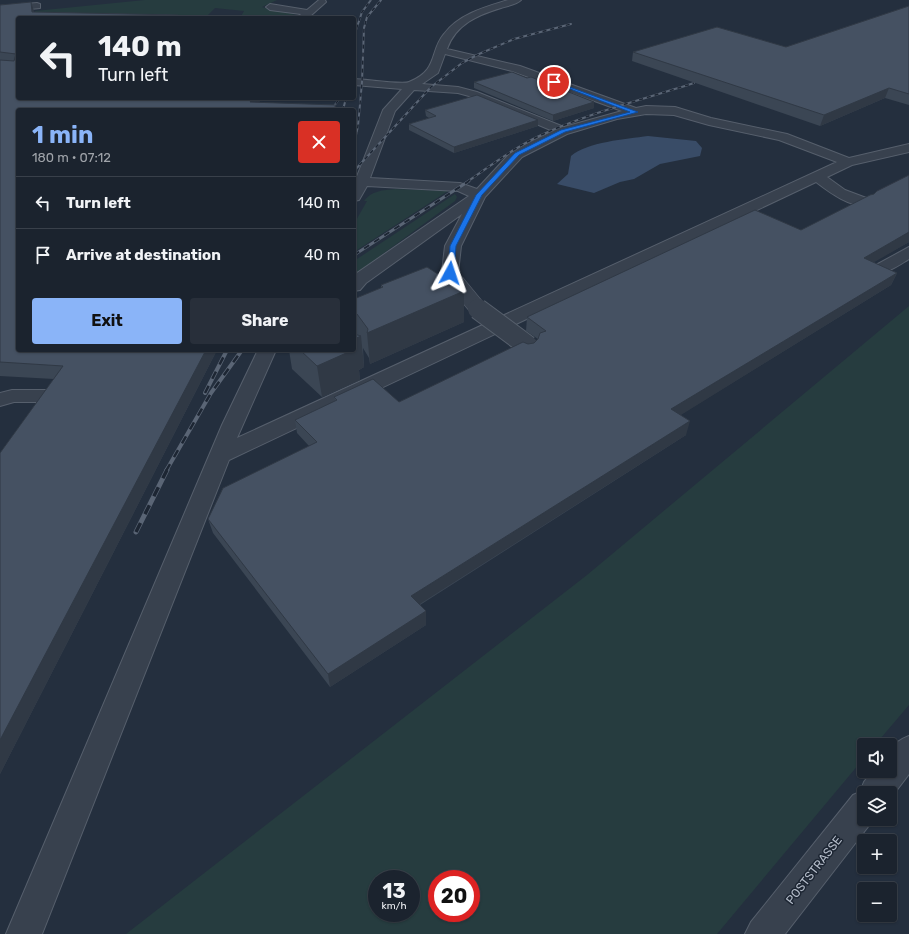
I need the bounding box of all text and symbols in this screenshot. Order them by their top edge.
text: 140 m [98,30,182,63]
icon: left [32,32,84,84]
text: Turn left [98,64,168,86]
pin [537,65,571,99]
icon: arrive [543,71,565,93]
text: 1 min [32,121,93,149]
button: close [298,121,340,163]
text: 180 m · 07:12 [32,150,111,165]
icon: left [32,192,54,214]
text: Turn left [66,194,131,212]
text: 140 m [298,194,340,212]
icon: arrive [32,244,54,266]
text: Arrive at destination [66,246,221,264]
text: 40 m [304,246,340,264]
position arrow [429,252,471,294]
button: Exit [32,298,182,344]
button: Share [190,298,340,344]
map controls [857,738,897,922]
button: sound [857,738,897,778]
button: layers [857,786,897,826]
street label: POSTSTRASSE [783,833,845,907]
button: + [857,834,897,874]
speed limit sign: 20 [428,870,480,922]
text: 13 [382,879,406,903]
button: − [857,882,897,922]
text: km/h [382,900,406,912]

